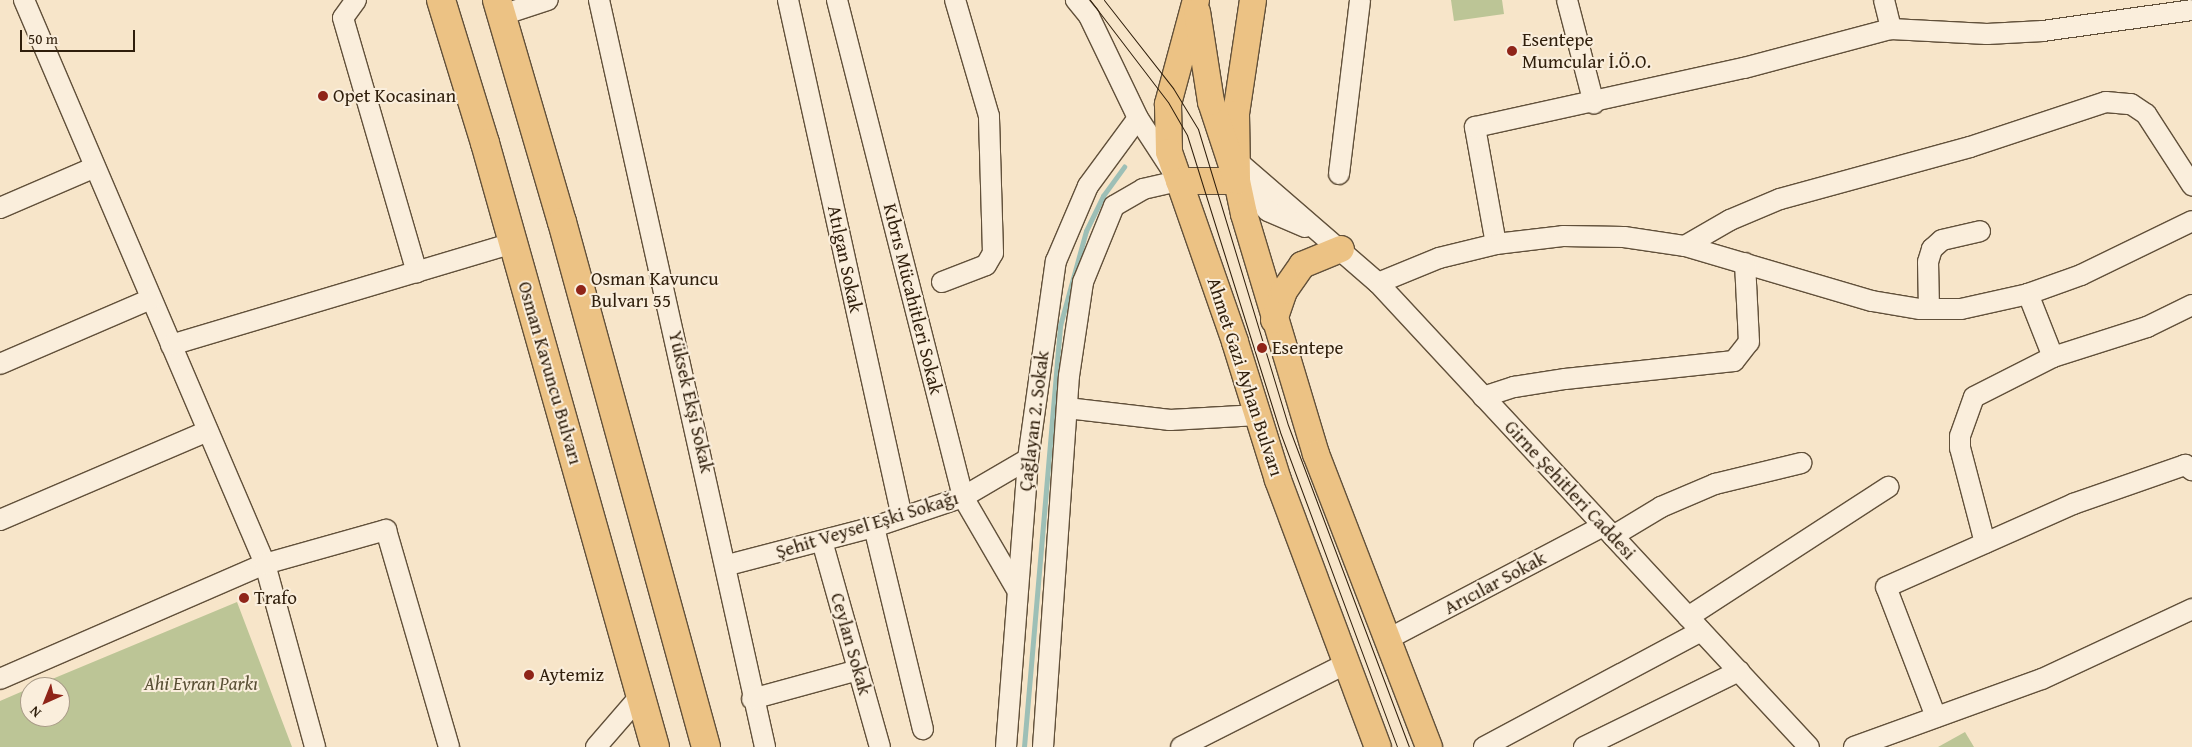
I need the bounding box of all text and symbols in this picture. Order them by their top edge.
scale bar [22,20,138,52]
text: 50 m [28,28,58,49]
place label: Esentepe Mumcular İ.Ö.O. [1522,29,1651,73]
marker: Esentepe Mumcular İ.Ö.O. [1506,45,1518,57]
place label: Opet Kocasinan [333,85,456,107]
marker: Opet Kocasinan [317,90,329,102]
street label: Kıbrıs Mücahitleri Sokak [878,201,948,397]
street label: Atılgan Sokak [822,203,868,315]
place label: Osman Kavuncu Bulvarı 55 [591,268,718,312]
street label: Ahmet Gazi Ayhan Bulvarı [1202,275,1288,479]
street label: Osman Kavuncu Bulvarı [513,279,587,467]
marker: Osman Kavuncu Bulvarı 55 [575,284,587,296]
street label: Yüksek Ekşi Sokak [664,329,718,475]
place label: Esentepe [1272,337,1344,359]
marker: Esentepe [1256,342,1268,354]
street label: Çağlayan 2. Sokak [1014,349,1054,493]
street label: Girne Şehitleri Caddesi [1500,416,1640,564]
street label: Şehit Veysel Eşki Sokağı [773,486,961,564]
street label: Arıcılar Sokak [1440,547,1550,619]
place label: Trafo [254,587,297,609]
street label: Ceylan Sokak [826,590,876,698]
marker: Trafo [238,592,250,604]
place label: Aytemiz [539,664,604,686]
marker: Aytemiz [523,669,535,681]
park label: Ahi Evran Parkı [144,673,258,695]
north arrow [20,677,70,727]
text: N [25,702,46,723]

